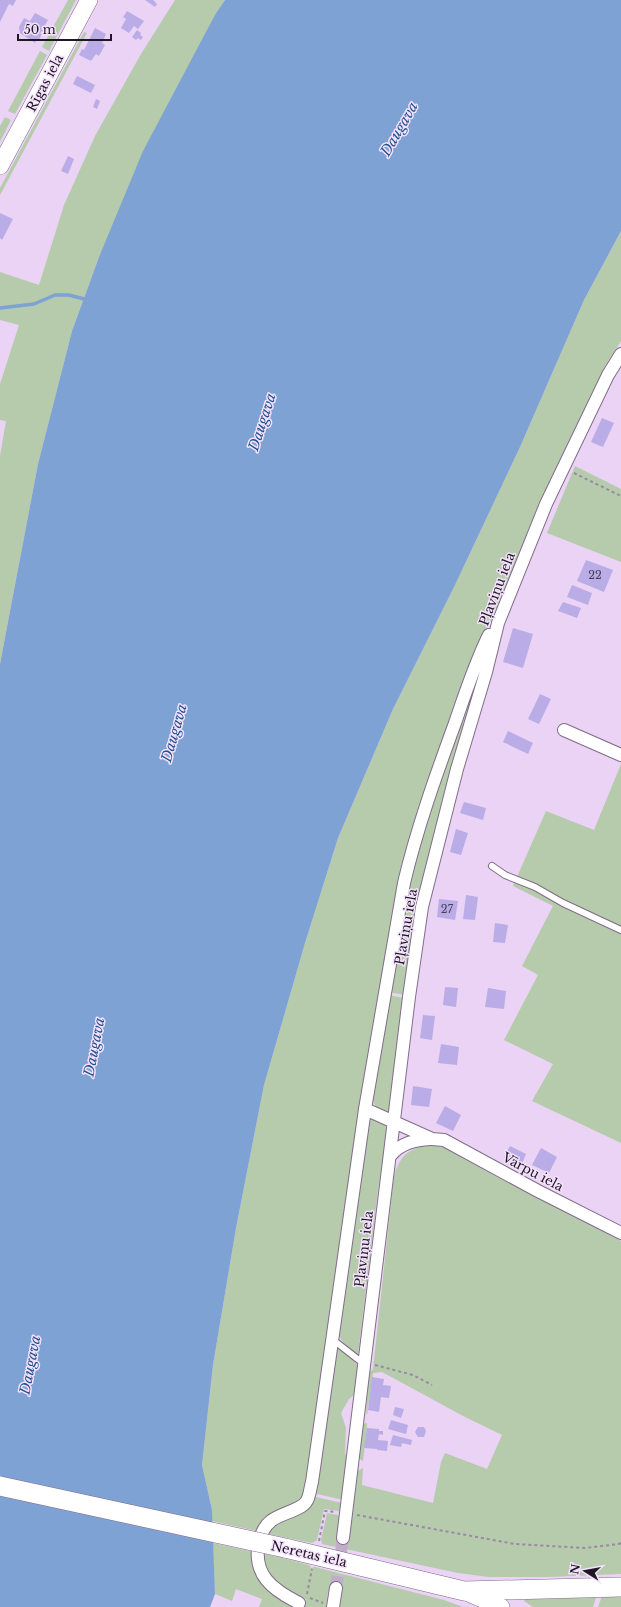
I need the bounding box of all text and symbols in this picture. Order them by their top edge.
scale bar [18,16,111,42]
text: 50 m [24,22,56,37]
street label: Rīgas iela [23,51,68,115]
water label: Daugava [376,99,422,160]
water label: Daugava [244,391,280,454]
street label: Pļaviņu iela [475,549,519,628]
house number: 22 [588,568,602,582]
water label: Daugava [157,702,191,765]
street label: Pļaviņu iela [391,887,421,966]
house number: 27 [441,902,454,916]
water label: Daugava [79,1016,109,1079]
street label: Vārpu iela [499,1148,567,1196]
street label: Pļaviņu iela [351,1209,377,1288]
water label: Daugava [15,1334,45,1397]
street label: Neretas iela [269,1537,349,1571]
north arrow [565,1551,605,1591]
text: N [567,1562,583,1576]

